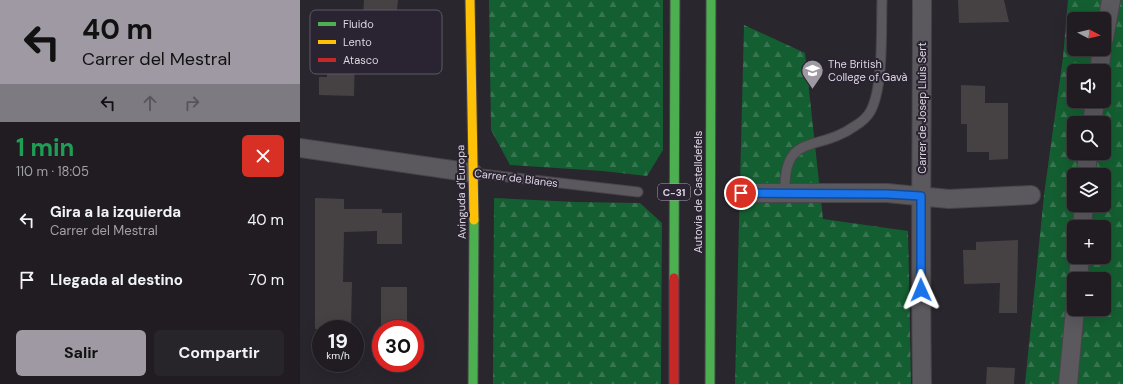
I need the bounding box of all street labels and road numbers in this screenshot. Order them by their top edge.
street label: Carrer de Josep Lluis Sert [915,42,929,174]
street label: Autovia de Castelldefels [691,131,705,253]
street label: Avinguda d'Europa [453,145,469,239]
street label: Carrer de Blanes [473,166,559,190]
road number: C-31 [658,184,690,200]

